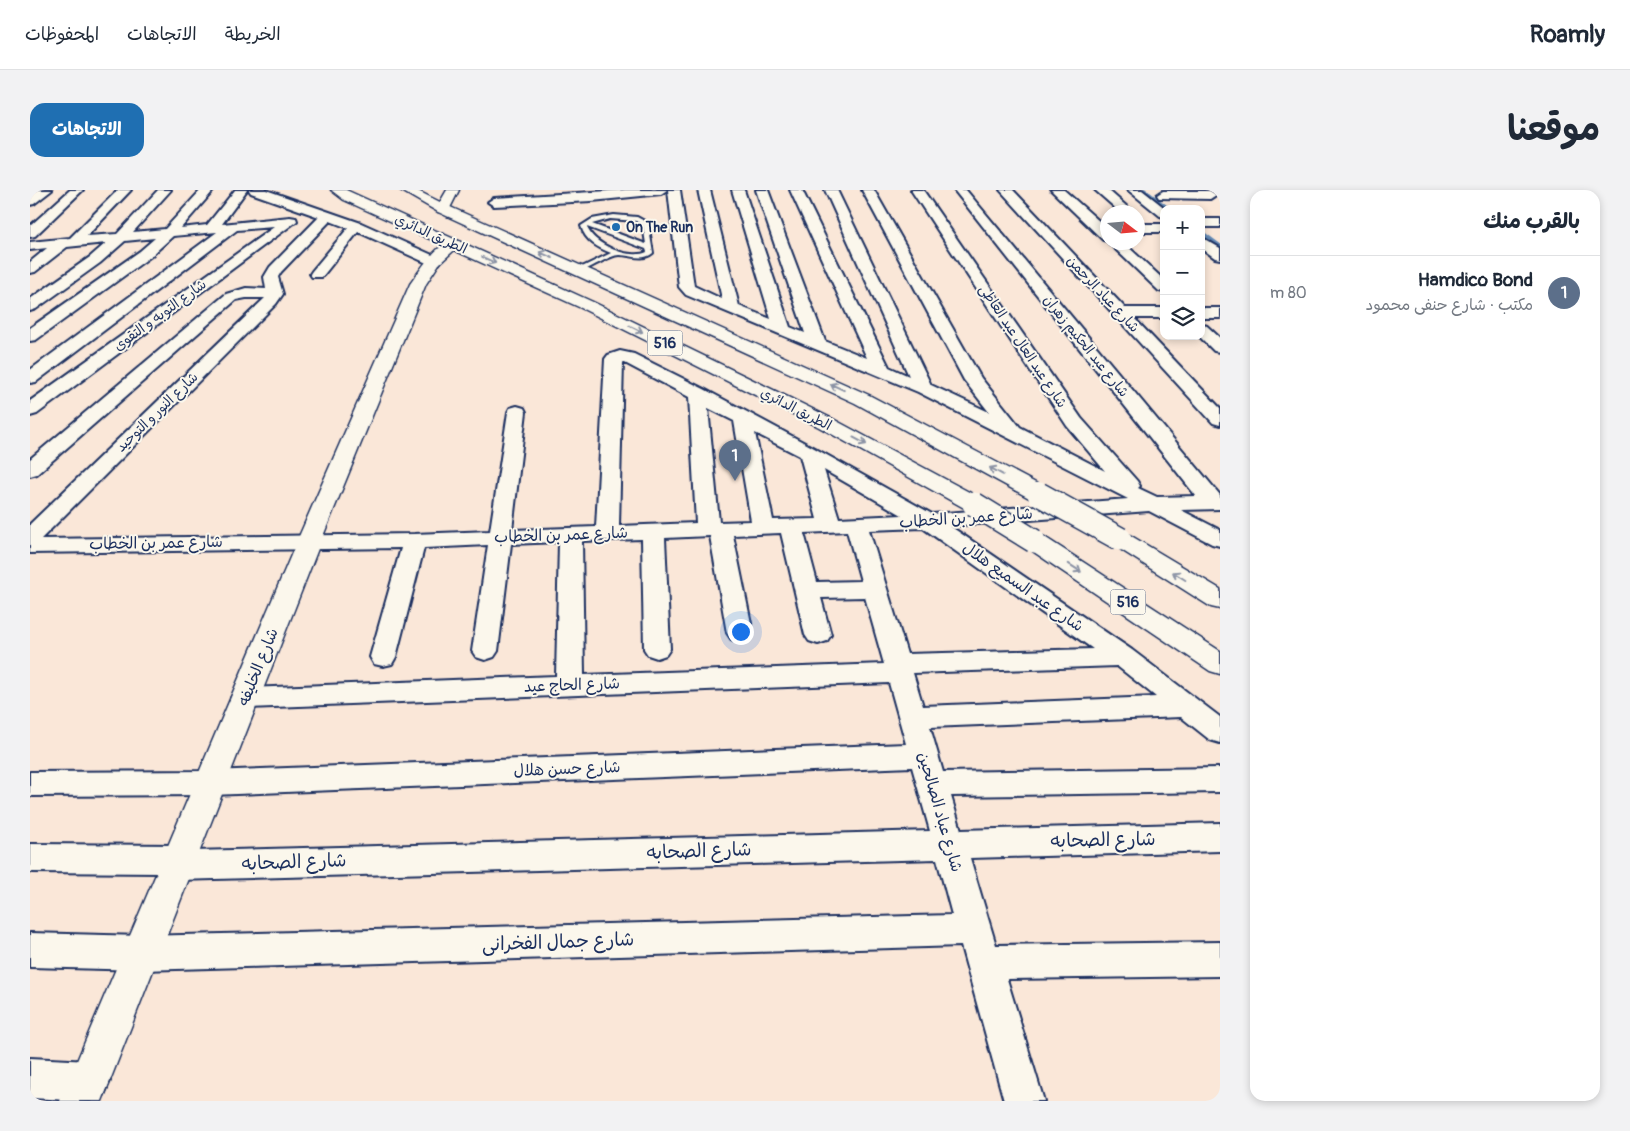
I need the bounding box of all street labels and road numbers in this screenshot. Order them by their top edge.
street label: الطريق الدائري [391,210,470,259]
street label: شارع عباد الرحمن [1062,252,1143,337]
street label: شارع التوبه و التقوى [110,276,210,355]
street label: شارع عبد العال عبد العاطى [975,281,1071,411]
street label: شارع عبد الحكيم زهران [1038,291,1132,402]
road number: 516 [648,330,682,356]
street label: شارع النور و التوحيد [112,369,202,456]
street label: الطريق الدائري [757,384,834,436]
street label: شارع عمر بن الخطاب [899,503,1033,534]
street label: شارع عمر بن الخطاب [494,523,628,548]
street label: شارع عمر بن الخطاب [89,532,223,555]
street label: شارع عبد السميع هلال [958,538,1087,637]
road number: 516 [1110,590,1146,614]
street label: شارع الخليفه [233,625,284,709]
street label: شارع الحاج عيد [524,673,620,698]
street label: شارع عباد الصالحين [912,750,967,875]
street label: شارع حسن هلال [513,757,621,782]
street label: شارع الصحابه [1050,827,1156,854]
street label: شارع الصحابه [646,837,752,866]
street label: شارع الصحابه [241,848,347,877]
street label: شارع جمال الفخرانى [481,927,635,958]

